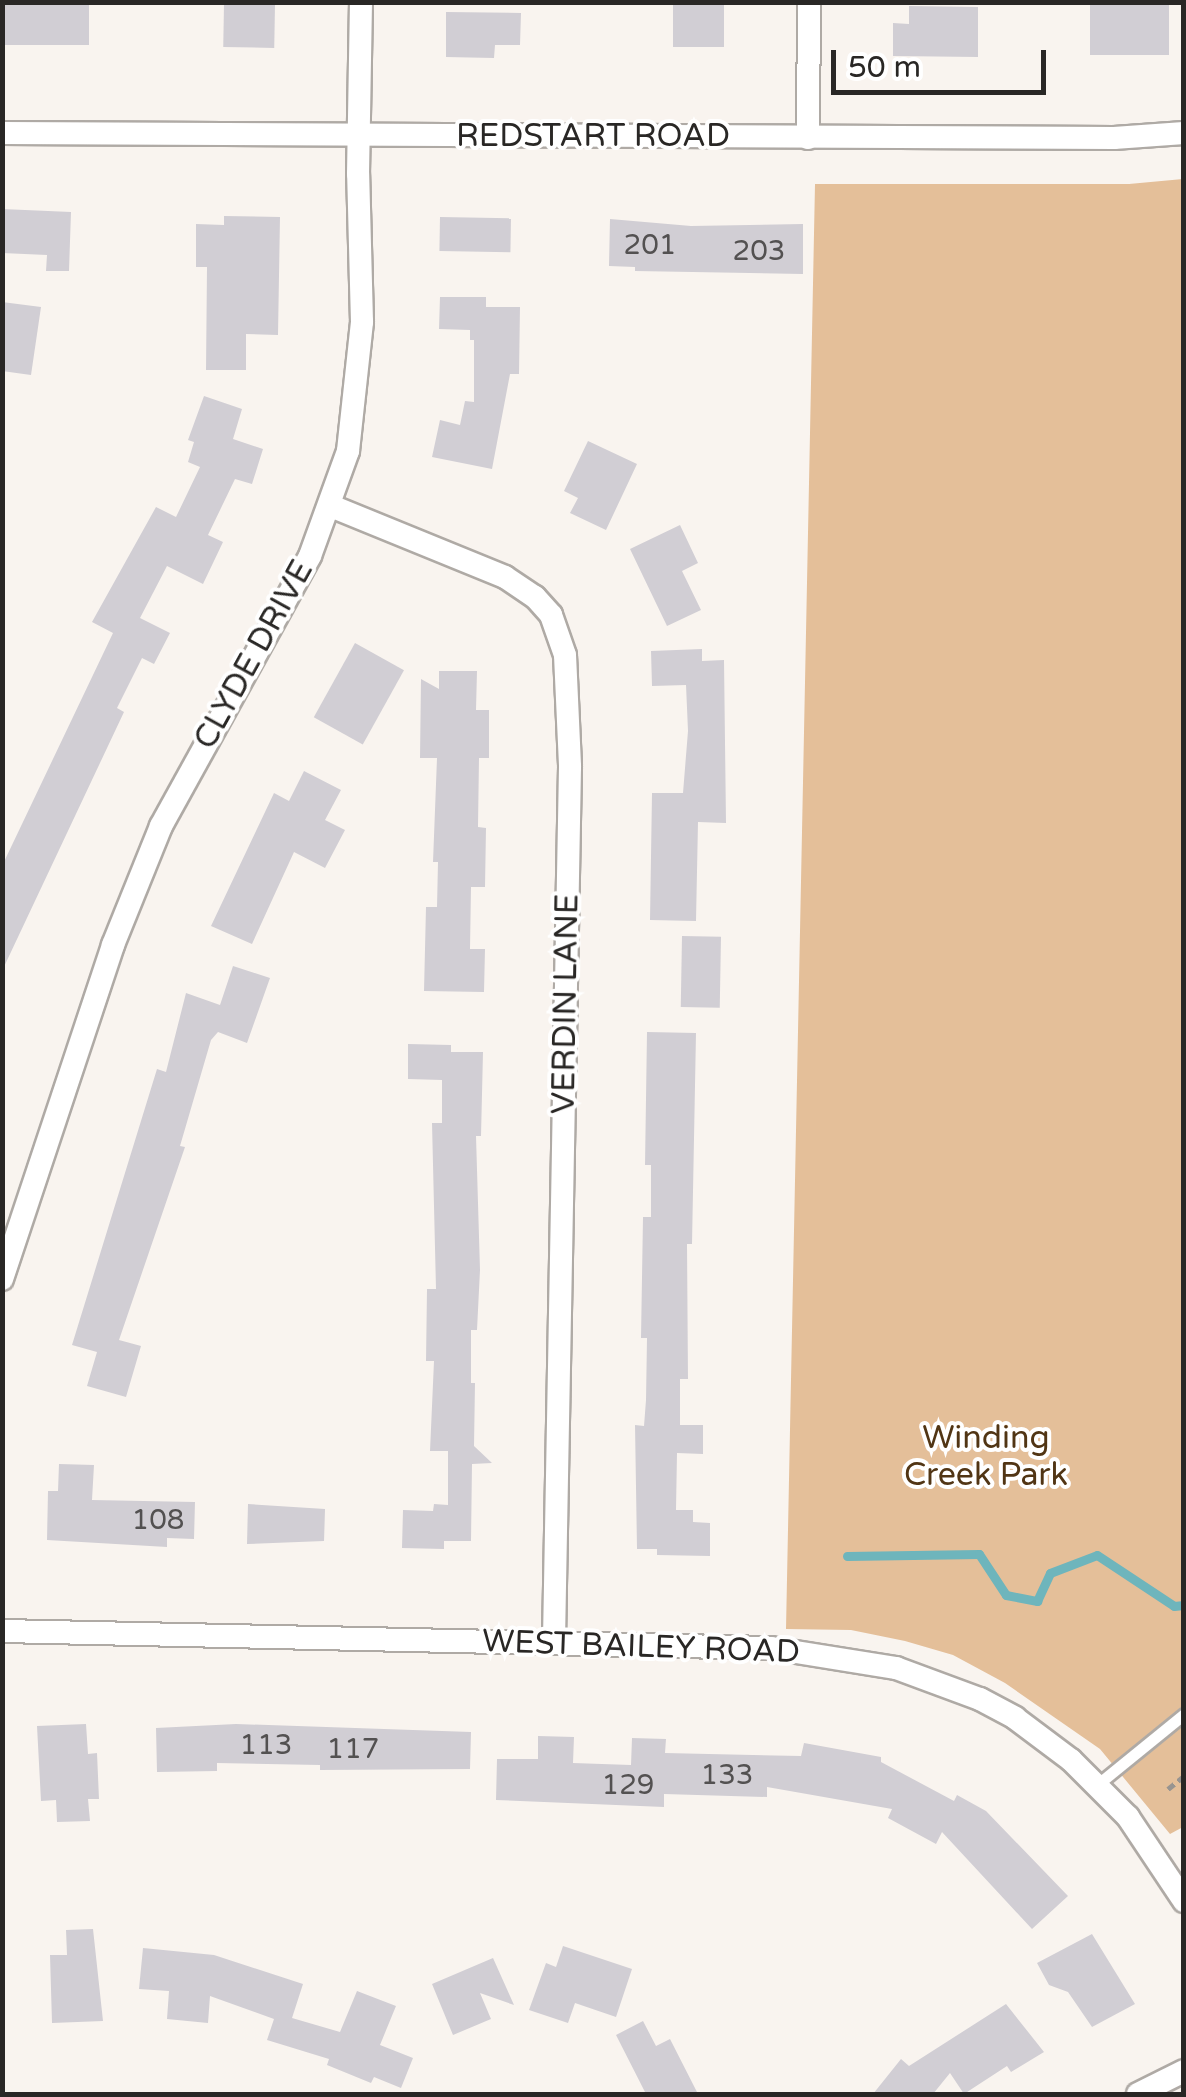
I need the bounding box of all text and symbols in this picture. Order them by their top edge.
scale bar [836,30,1051,92]
text: 50 m [848,49,921,86]
street label: REDSTART ROAD [456,117,730,155]
house number: 201 [624,228,676,262]
house number: 203 [733,234,785,268]
street label: CLYDE DRIVE [186,554,322,756]
street label: VERDIN LANE [545,894,587,1114]
park label: Winding Creek Park [904,1420,1068,1495]
house number: 108 [132,1503,184,1537]
street label: WEST BAILEY ROAD [481,1622,801,1672]
house number: 113 [240,1728,292,1762]
house number: 117 [327,1732,379,1766]
house number: 133 [701,1758,753,1792]
house number: 129 [602,1768,654,1802]

